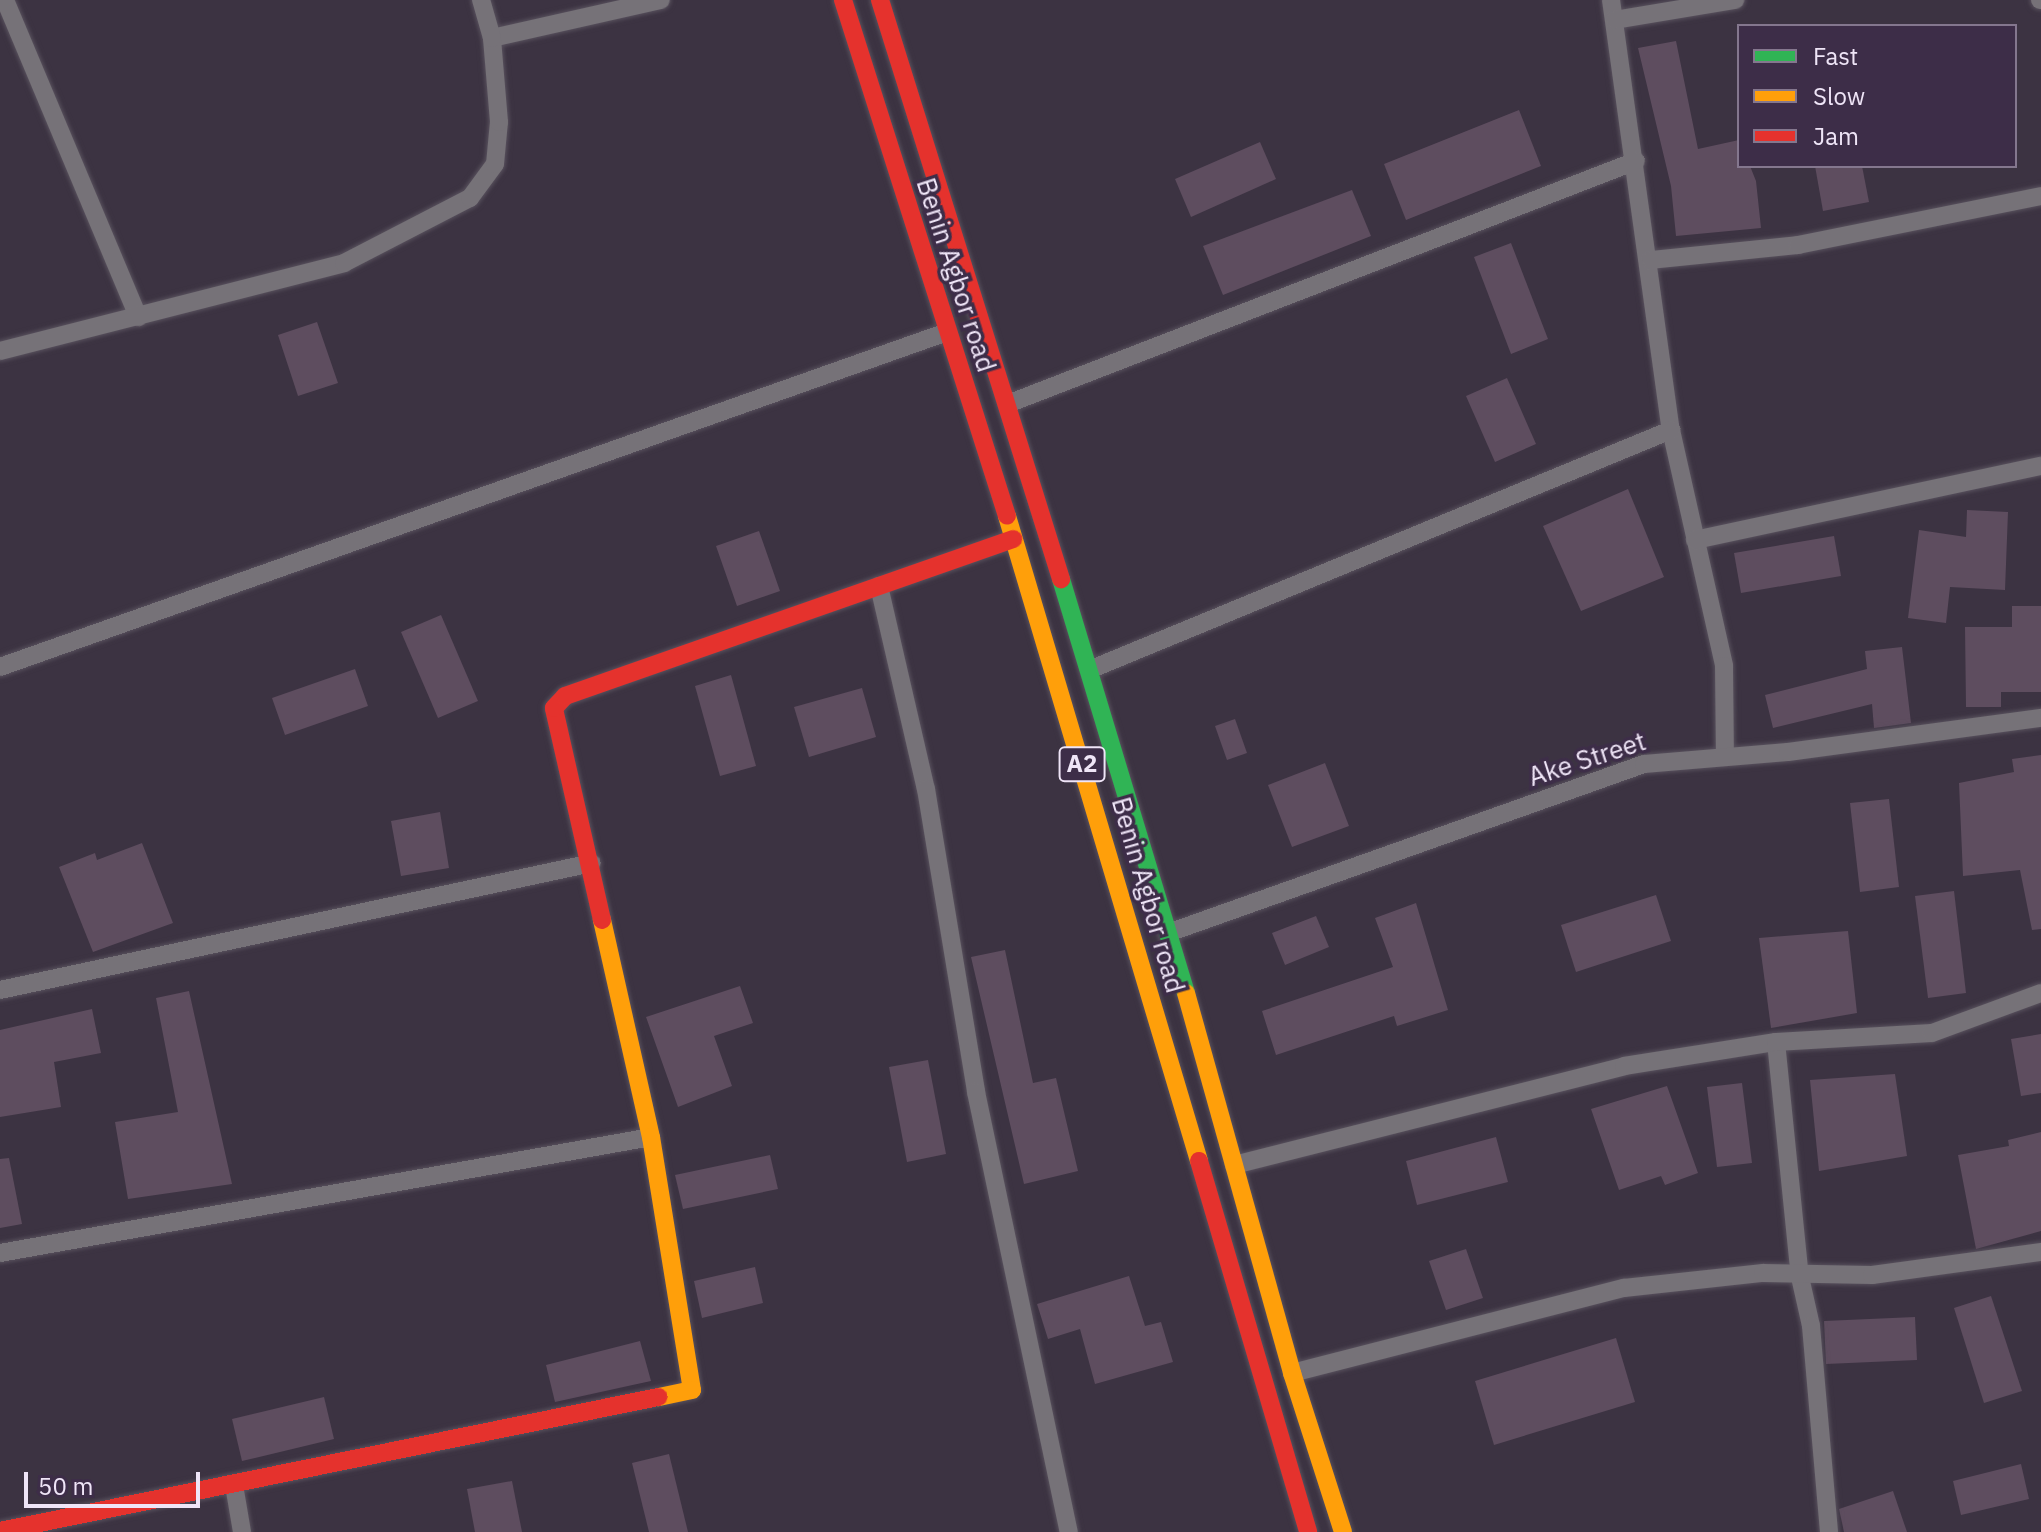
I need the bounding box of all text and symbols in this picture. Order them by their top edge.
legend [1737,24,2017,168]
text: Fast [1813,40,1858,72]
text: Slow [1813,80,1865,112]
text: Jam [1813,120,1859,152]
street label: Benin Agbor road [910,174,1002,376]
street label: Ake Street [1524,725,1650,793]
road number: A2 [1058,744,1106,784]
street label: Benin Agbor road [1105,794,1191,996]
scale bar [28,1456,204,1506]
text: 50 m [38,1470,93,1502]

